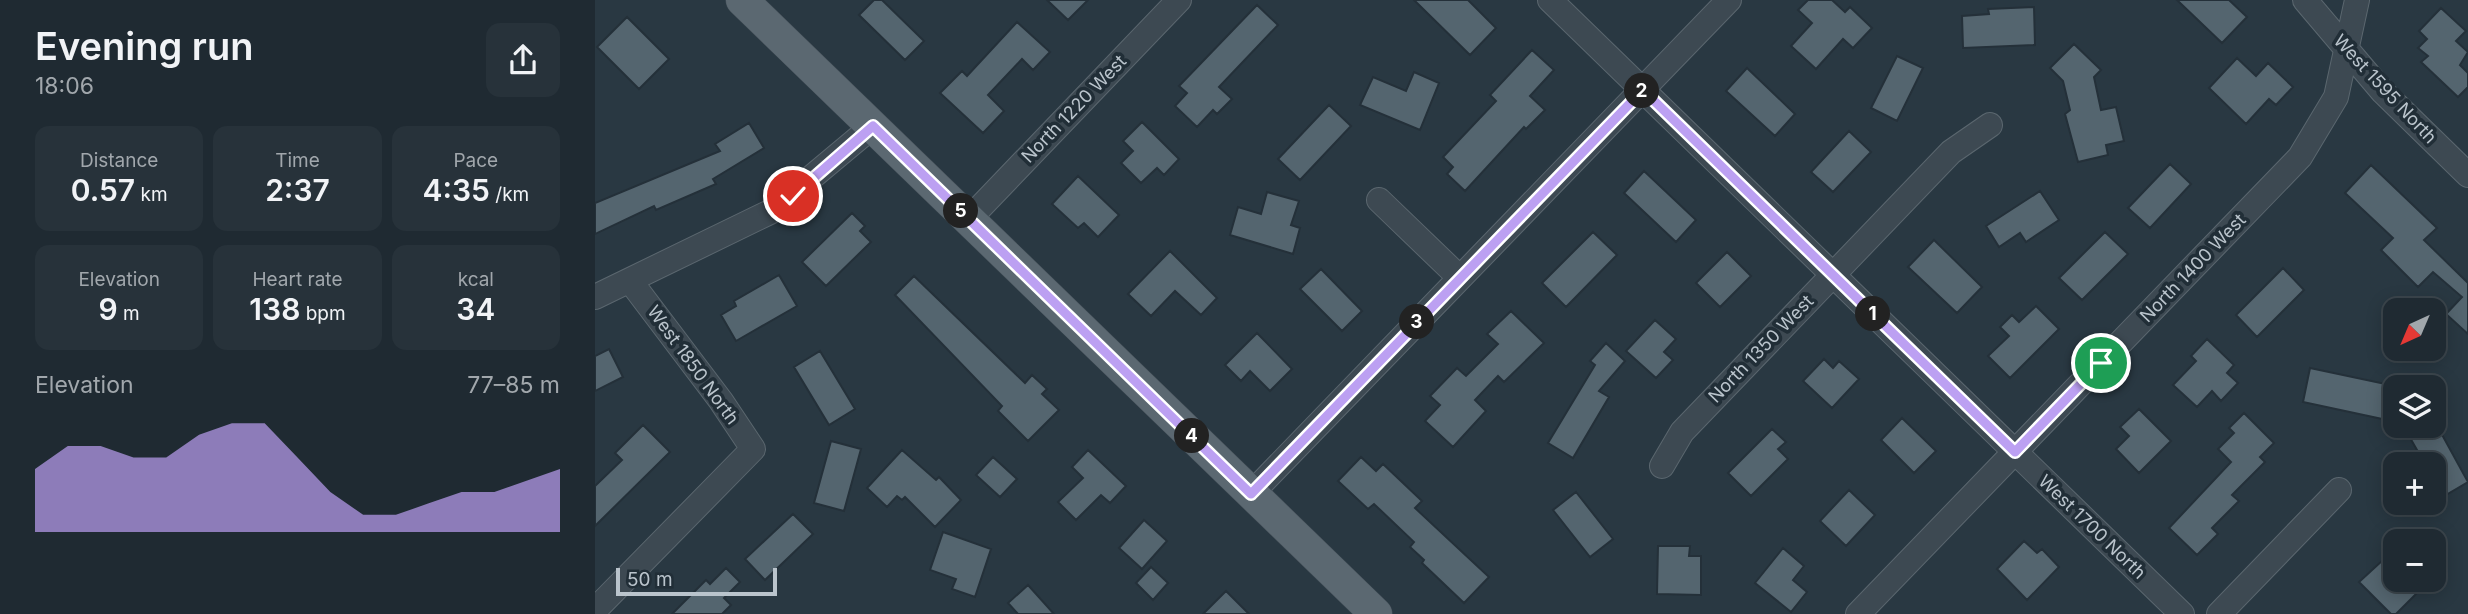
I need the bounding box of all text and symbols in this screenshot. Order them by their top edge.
text: Evening run [35,23,253,69]
button: share [486,23,560,97]
street label: West 1595 North [2330,30,2441,147]
street label: North 1220 West [1017,50,1130,167]
text: 18:06 [35,72,94,100]
pin: 2 [1625,74,1659,108]
text: 2 [1636,79,1647,102]
text: Distance [80,149,158,172]
text: Time [275,149,320,172]
text: Pace [453,149,498,172]
pin [763,166,823,226]
text: 0.57 [71,172,135,208]
text: 2:37 [265,172,330,208]
text: 4:35 [422,172,490,208]
icon: check [774,177,812,215]
text: km [135,183,168,206]
text: /km [490,183,529,206]
pin: 5 [943,194,979,228]
text: 5 [954,199,967,222]
street label: North 1400 West [2136,209,2250,326]
text: Elevation [78,268,160,291]
text: Heart rate [252,268,342,291]
text: kcal [458,268,494,291]
street label: North 1350 West [1704,290,1817,407]
text: 9 [99,291,118,327]
text: 138 [249,291,300,327]
text: 34 [456,291,495,327]
pin: 1 [1855,296,1891,332]
north arrow [2383,298,2447,360]
map controls [2383,298,2446,592]
street label: West 1850 North [643,301,743,428]
text: m [118,302,140,325]
text: bpm [300,302,346,325]
text: 1 [1868,302,1877,325]
pin: 3 [1399,304,1435,340]
text: 3 [1410,310,1423,333]
pin [2071,333,2131,393]
icon: arrive [2082,344,2120,382]
text: Elevation [35,371,134,399]
text: 77–85 m [467,371,560,399]
button: layers [2383,375,2446,438]
pin: 4 [1175,418,1209,453]
text: 4 [1185,424,1198,447]
button: + [2383,452,2446,515]
street label: West 1700 North [2034,470,2150,583]
button: − [2383,529,2446,592]
scale bar [616,565,777,597]
text: 50 m [627,568,673,591]

